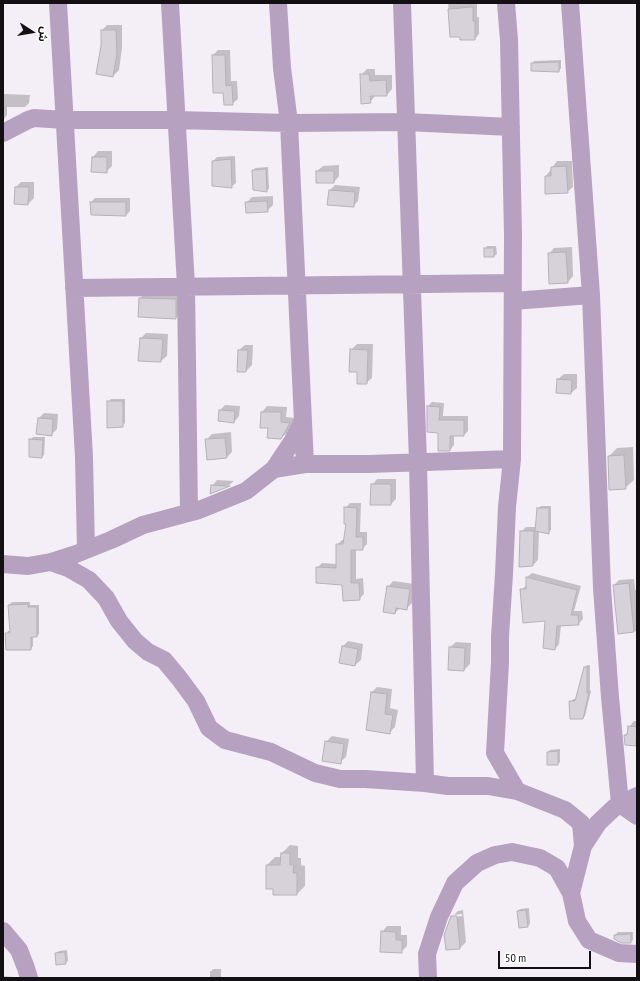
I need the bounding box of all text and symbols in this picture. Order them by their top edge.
north arrow [12,12,52,52]
text: ش [35,26,52,43]
scale bar [500,943,593,969]
text: 50 m [505,950,526,965]

